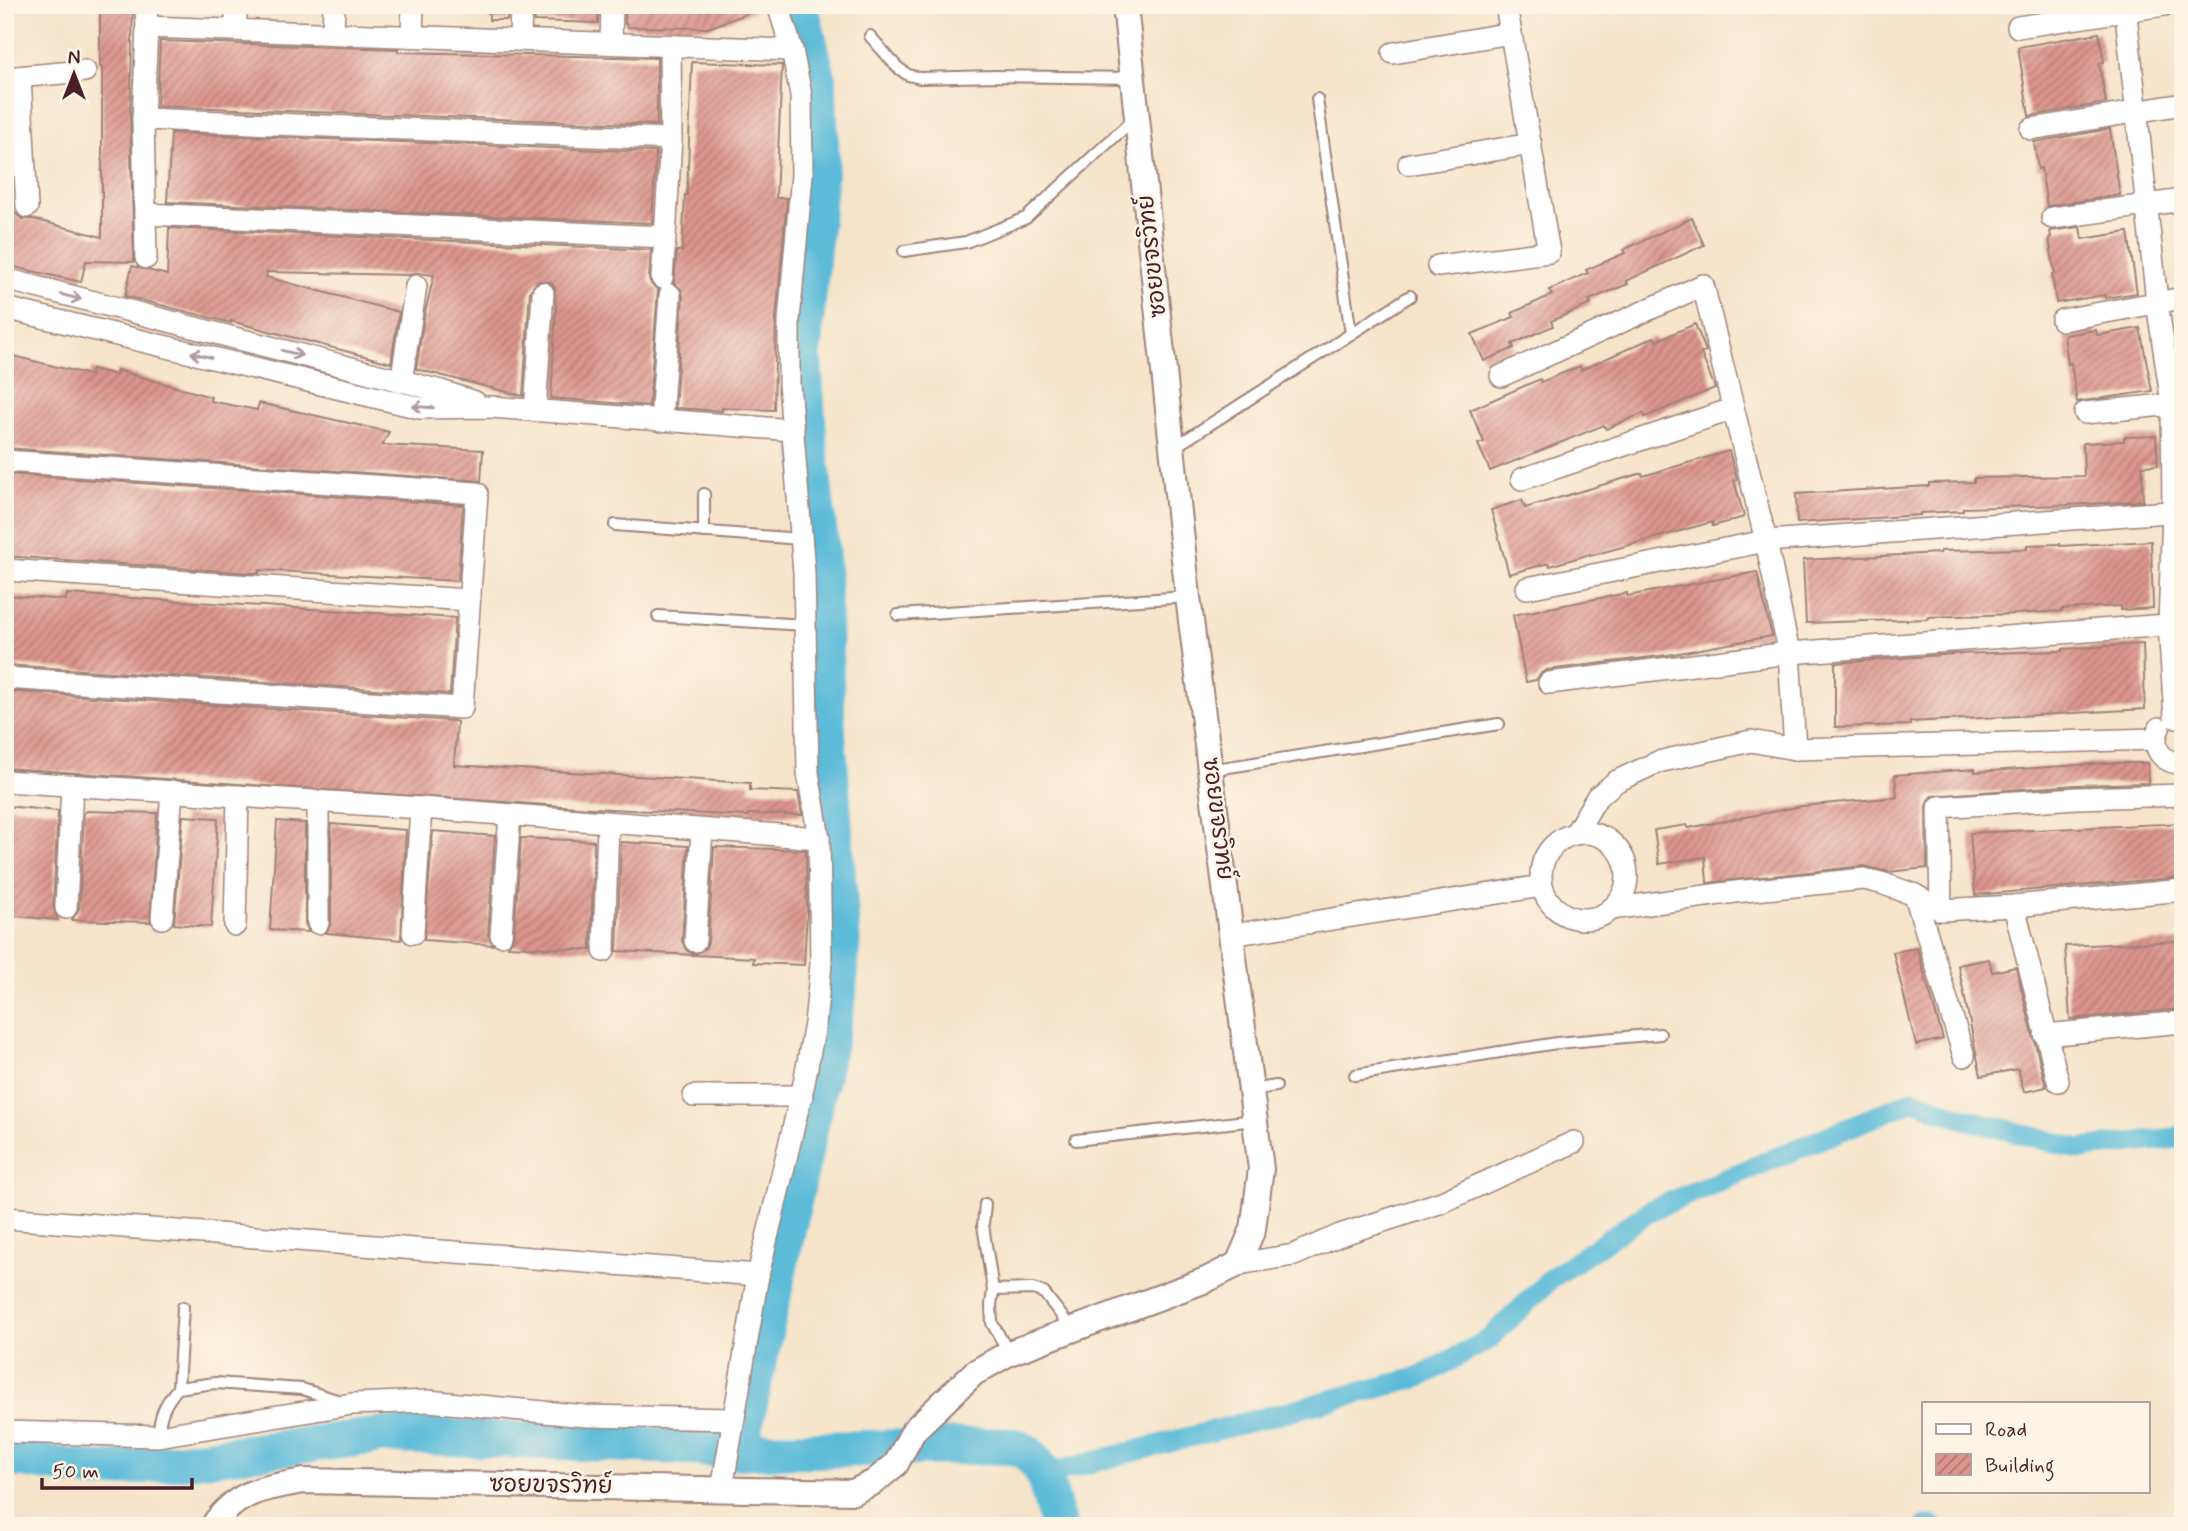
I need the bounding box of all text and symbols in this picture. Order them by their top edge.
north arrow [38,38,108,108]
text: N [68,46,80,71]
street label: ซอยขจรวิทย์ [1129,193,1174,319]
one-way arrow [60,291,82,304]
one-way arrow [280,347,302,360]
one-way arrow [190,348,213,361]
one-way arrow [412,400,435,413]
street label: ซอยขจรวิทย์ [1195,756,1242,882]
legend [1922,1402,2150,1492]
text: Road [1985,1416,2027,1444]
scale bar [42,1447,192,1491]
text: Building [1985,1452,2055,1482]
text: 50 m [52,1458,99,1486]
street label: ซอยขจรวิทย์ [489,1467,613,1502]

